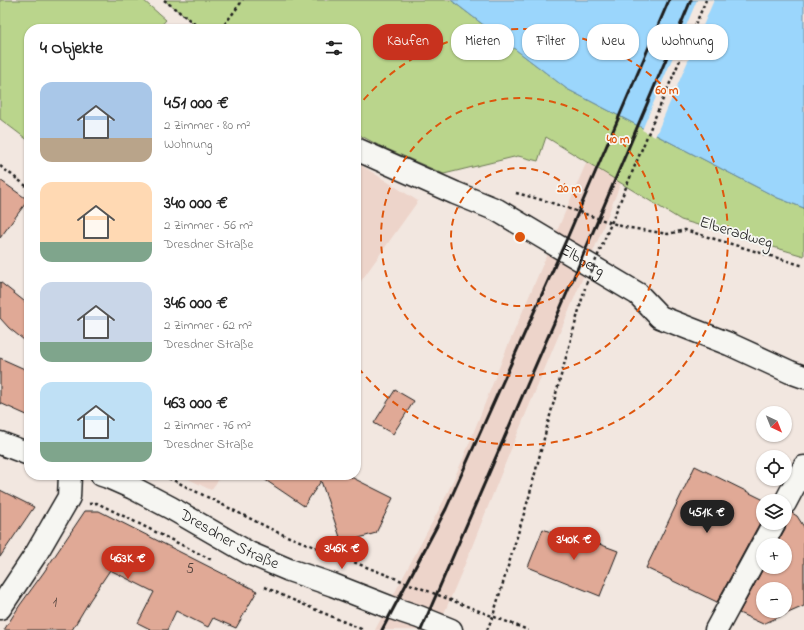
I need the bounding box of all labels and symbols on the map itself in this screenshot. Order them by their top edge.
text: 60 m [655,82,679,100]
text: 40 m [606,131,630,149]
text: 20 m [556,180,581,198]
street label: Elberadweg [696,210,776,256]
centre of rings [513,230,527,244]
street label: Elbberg [556,238,609,283]
north arrow [756,406,792,442]
pin: 451K € [674,500,740,534]
street label: Dresdner Straße [174,503,283,577]
pin: 340K € [541,527,607,561]
pin: 346K € [309,536,375,570]
pin: 463K € [95,546,161,580]
house number: 5 [186,559,194,580]
house number: 1 [53,592,58,613]

